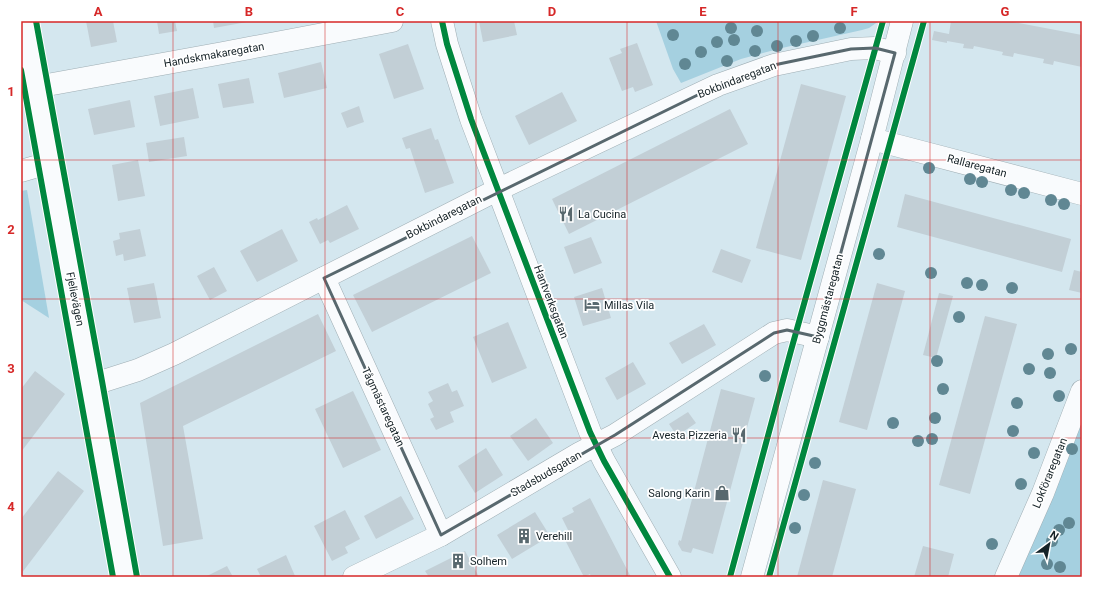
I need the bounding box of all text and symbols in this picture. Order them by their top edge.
text: A [94,4,103,19]
text: B [245,4,253,19]
text: C [396,4,405,19]
text: D [548,4,556,19]
text: E [699,4,707,19]
text: F [850,4,858,19]
text: G [1001,4,1010,19]
street label: Handskmakaregatan [163,40,265,70]
street label: Bokbindaregatan [696,59,778,101]
text: 1 [7,84,15,99]
street label: Rallaregatan [946,152,1008,180]
street label: Bokbindaregatan [404,192,484,242]
restaurant icon: La Cucina [557,205,575,223]
place label: La Cucina [578,208,626,221]
text: 2 [7,222,15,237]
street label: Byggmästaregatan [810,253,846,345]
street label: Hantverksgatan [531,264,571,340]
street label: Fjelievägen [63,271,87,327]
hotel icon: Millas Vila [583,296,601,314]
place label: Millas Vila [604,299,654,312]
text: 3 [7,361,15,376]
street label: Tågmästaregatan [359,365,407,449]
restaurant icon: Avesta Pizzeria [730,426,748,444]
place label: Avesta Pizzeria [652,429,727,442]
street label: Lokföraregatan [1030,436,1070,510]
street label: Stadsbudsgatan [508,448,584,500]
shop icon: Salong Karin [713,484,731,502]
place label: Salong Karin [648,487,710,500]
text: 4 [7,499,15,514]
north arrow [1029,524,1069,564]
building icon: Verehill [515,527,533,545]
text: N [1047,528,1061,544]
place label: Verehill [536,530,572,543]
building icon: Solhem [449,552,467,570]
place label: Solhem [470,555,507,568]

